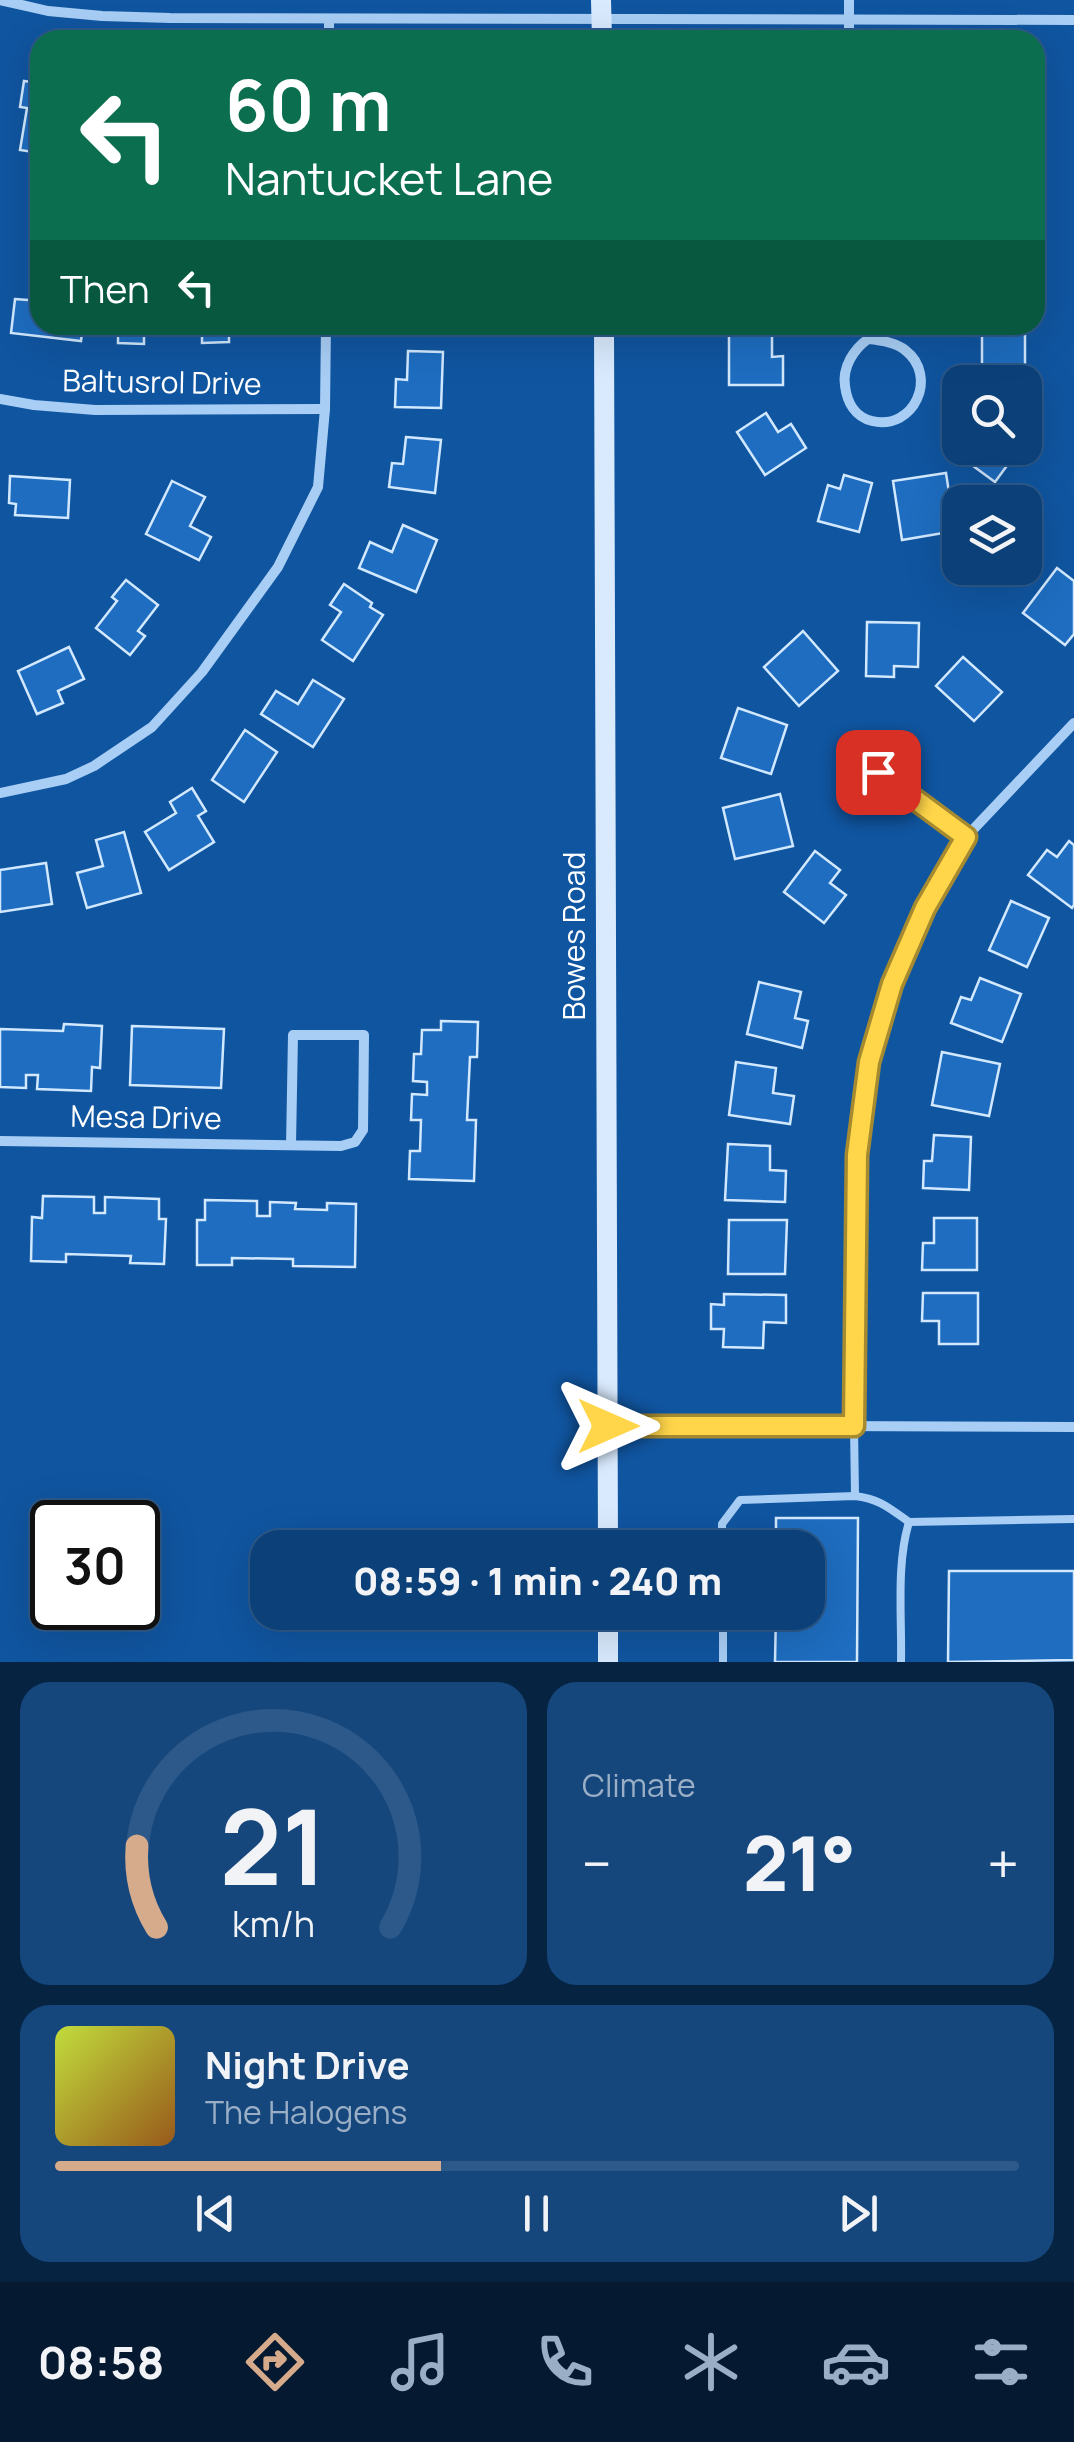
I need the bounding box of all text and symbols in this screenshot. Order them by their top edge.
text: 60 m [225,56,392,152]
icon: left [60,70,190,200]
text: Nantucket Lane [225,147,553,209]
icon: left [169,260,224,315]
text: Then [60,262,149,314]
street label: Baltusrol Drive [62,359,262,404]
map controls [942,365,1042,585]
button: search [942,365,1042,465]
button: layers [942,485,1042,585]
pin [836,730,921,815]
icon: arrive [851,745,906,800]
street label: Bowes Road [553,852,594,1020]
street label: Mesa Drive [70,1095,222,1138]
position arrow [556,1374,660,1478]
speed limit sign: 30 [30,1500,160,1630]
text: 08:59 · 1 min · 240 m [353,1554,722,1606]
text: Climate [582,1763,696,1807]
text: 21 [220,1774,327,1916]
text: 21° [743,1811,856,1914]
text: − [582,1825,612,1901]
text: + [987,1825,1019,1901]
text: km/h [232,1899,315,1948]
text: Night Drive [205,2038,410,2090]
text: The Halogens [205,2090,407,2134]
icon: previous [188,2186,243,2241]
icon: pause [509,2186,564,2241]
icon: next [831,2186,886,2241]
icon: directions [240,2327,310,2397]
icon: music [385,2327,455,2397]
icon: phone [530,2327,600,2397]
icon: climate [676,2327,746,2397]
icon: car [821,2327,891,2397]
icon: filters [966,2327,1036,2397]
text: 08:58 [38,2331,164,2393]

